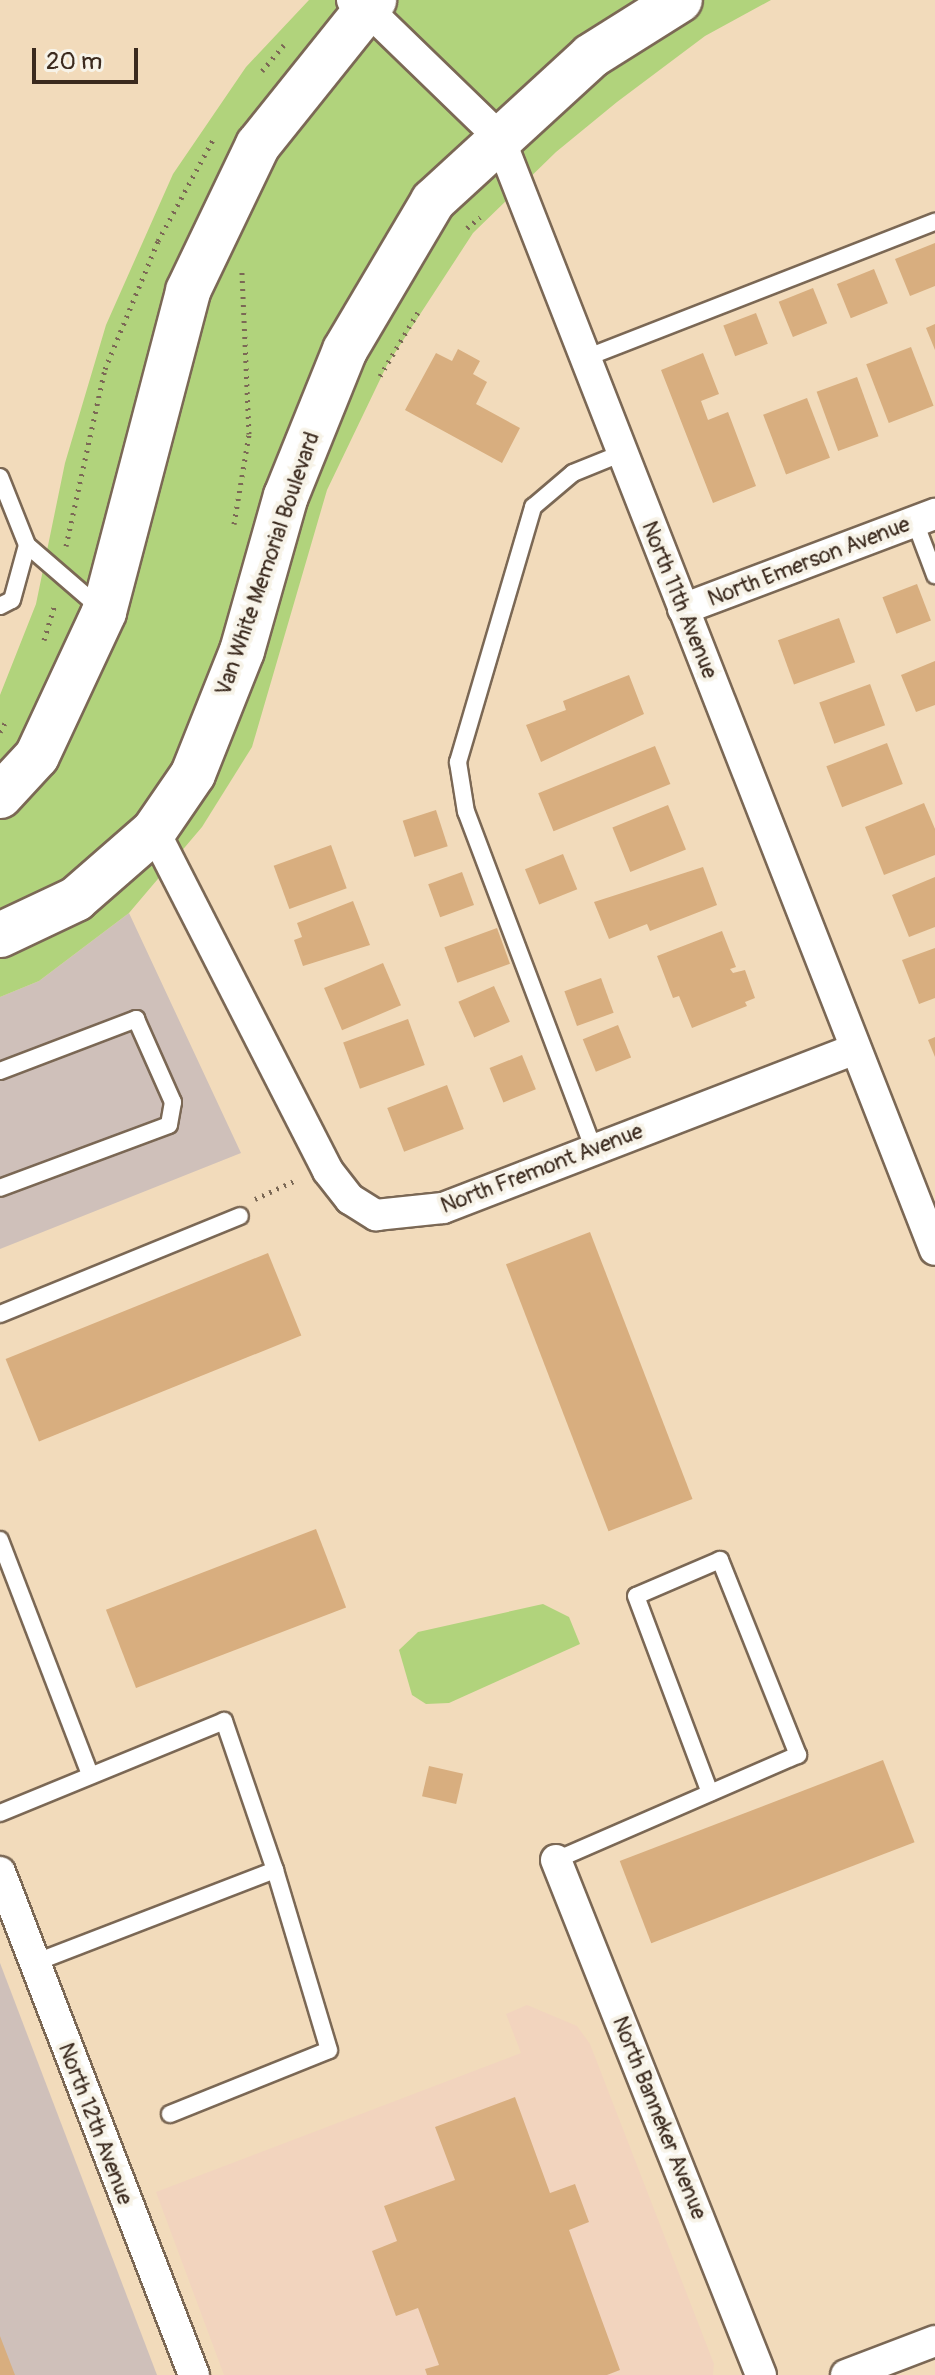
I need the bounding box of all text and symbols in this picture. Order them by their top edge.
scale bar [36,32,142,82]
text: 20 m [46,47,102,76]
street label: Van White Memorial Boulevard [210,429,326,699]
street label: North Emerson Avenue [704,511,914,613]
street label: North 11th Avenue [635,518,723,682]
street label: North Fremont Avenue [437,1118,647,1220]
street label: North Banneker Avenue [606,2013,712,2223]
street label: North 12th Avenue [52,2039,138,2209]

